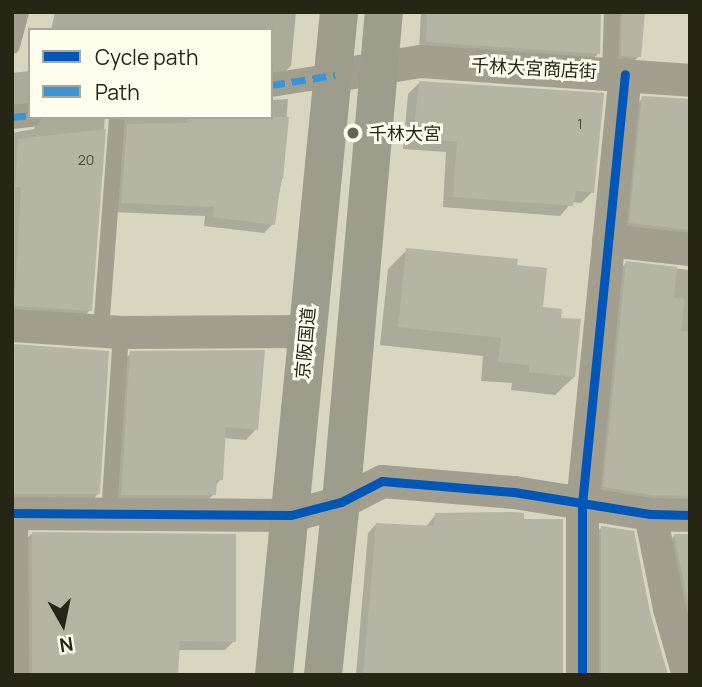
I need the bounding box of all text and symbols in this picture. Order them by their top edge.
legend [28,28,273,119]
text: Cycle path [95,43,198,71]
street label: 千林大宮商店街 [471,54,597,82]
text: Path [95,78,140,106]
house number: 1 [577,116,583,132]
place label: 千林大宮 [369,122,441,144]
marker: 千林大宮 [343,123,363,143]
house number: 20 [78,152,94,168]
street label: 京阪国道 [291,306,319,380]
north arrow [28,589,98,659]
text: N [58,631,75,659]

